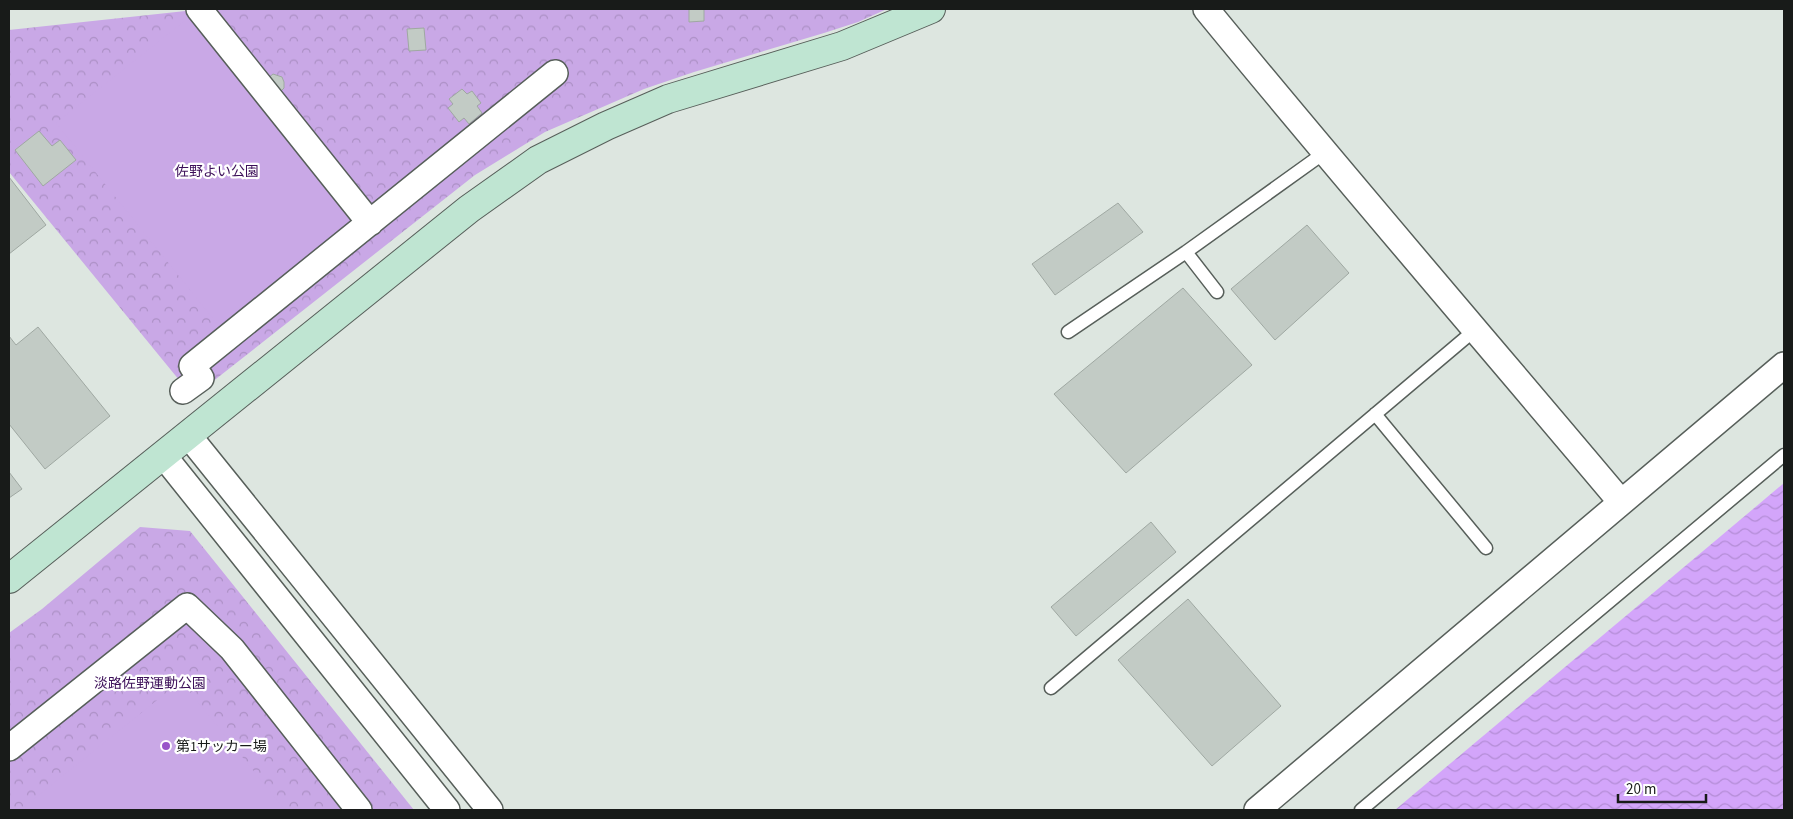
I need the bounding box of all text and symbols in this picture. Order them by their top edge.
park label: 佐野よい公園 [175,162,259,182]
park label: 淡路佐野運動公園 [94,674,206,694]
place label: 第1サッカー場 [176,737,267,757]
marker: 第1サッカー場 [160,740,172,752]
scale bar [1618,772,1706,804]
text: 20 m [1626,779,1656,800]

